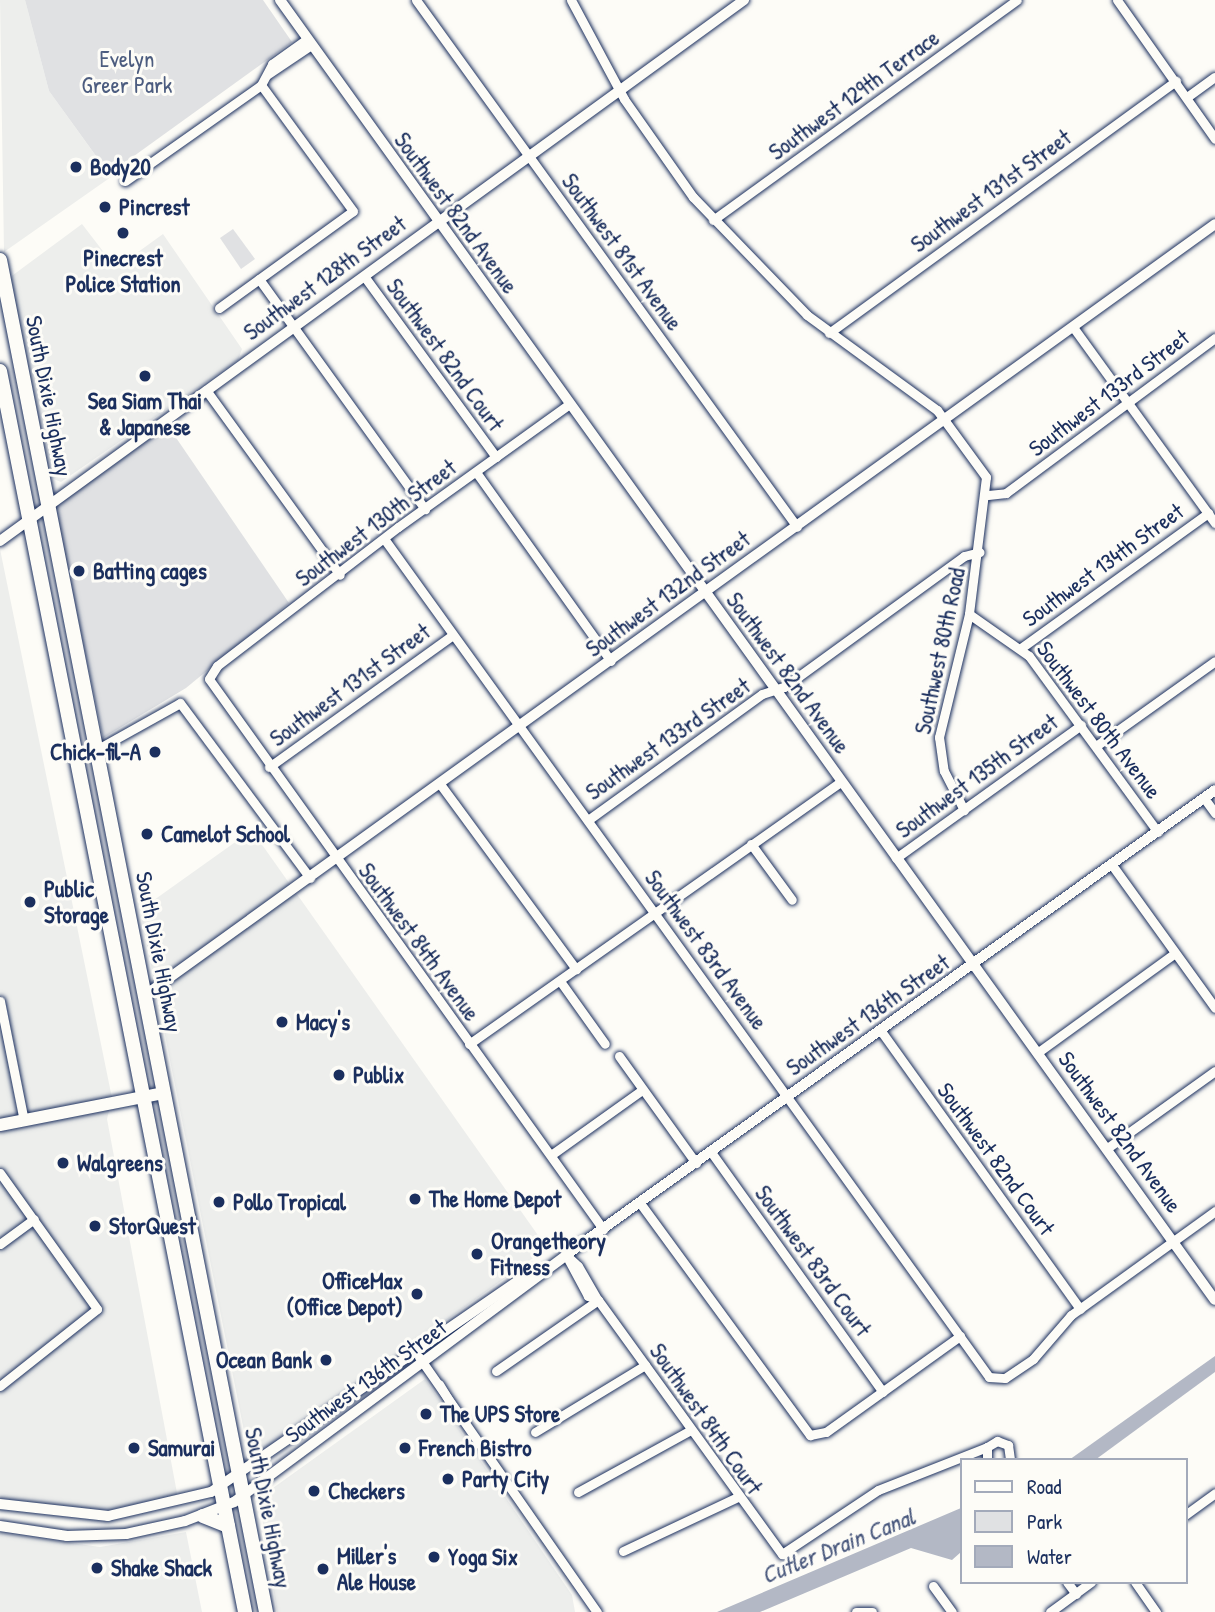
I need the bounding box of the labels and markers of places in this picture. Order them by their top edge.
place label: Body20 [90,153,151,181]
marker: Body20 [68,159,84,175]
place label: Pincrest [119,193,189,221]
marker: Pincrest [97,199,113,215]
marker: Pinecrest Police Station [115,225,131,241]
place label: Pinecrest Police Station [65,244,181,298]
marker: Sea Siam Thai & Japanese [137,368,153,384]
place label: Sea Siam Thai & Japanese [88,387,202,441]
place label: Batting cages [93,557,207,585]
marker: Batting cages [71,563,87,579]
place label: Chick-fil-A [50,738,141,766]
marker: Chick-fil-A [147,744,163,760]
place label: Camelot School [161,820,290,848]
marker: Camelot School [139,826,155,842]
place label: Public Storage [44,875,109,929]
marker: Public Storage [22,894,38,910]
place label: Macy's [296,1008,350,1036]
marker: Macy's [274,1014,290,1030]
place label: Publix [353,1061,404,1089]
marker: Publix [331,1067,347,1083]
place label: Walgreens [77,1149,163,1177]
marker: Walgreens [55,1155,71,1171]
place label: The Home Depot [429,1185,561,1213]
place label: Pollo Tropical [233,1188,346,1216]
marker: The Home Depot [407,1191,423,1207]
marker: Pollo Tropical [211,1194,227,1210]
place label: StorQuest [109,1212,196,1240]
marker: StorQuest [87,1218,103,1234]
place label: Orangetheory Fitness [491,1227,606,1281]
marker: Orangetheory Fitness [469,1246,485,1262]
place label: OfficeMax (Office Depot) [286,1267,403,1321]
marker: OfficeMax (Office Depot) [409,1286,425,1302]
place label: Ocean Bank [216,1346,312,1374]
marker: Ocean Bank [318,1352,334,1368]
place label: The UPS Store [440,1400,560,1428]
marker: The UPS Store [418,1406,434,1422]
place label: Samurai [148,1434,215,1462]
place label: French Bistro [419,1434,532,1462]
marker: Samurai [126,1440,142,1456]
marker: French Bistro [397,1440,413,1456]
place label: Party City [462,1465,549,1493]
marker: Party City [440,1471,456,1487]
place label: Checkers [328,1477,405,1505]
marker: Checkers [306,1483,322,1499]
place label: Miller's Ale House [337,1542,416,1596]
place label: Yoga Six [448,1543,518,1571]
marker: Yoga Six [426,1549,442,1565]
place label: Shake Shack [111,1554,212,1582]
marker: Shake Shack [89,1560,105,1576]
marker: Miller's Ale House [315,1561,331,1577]

